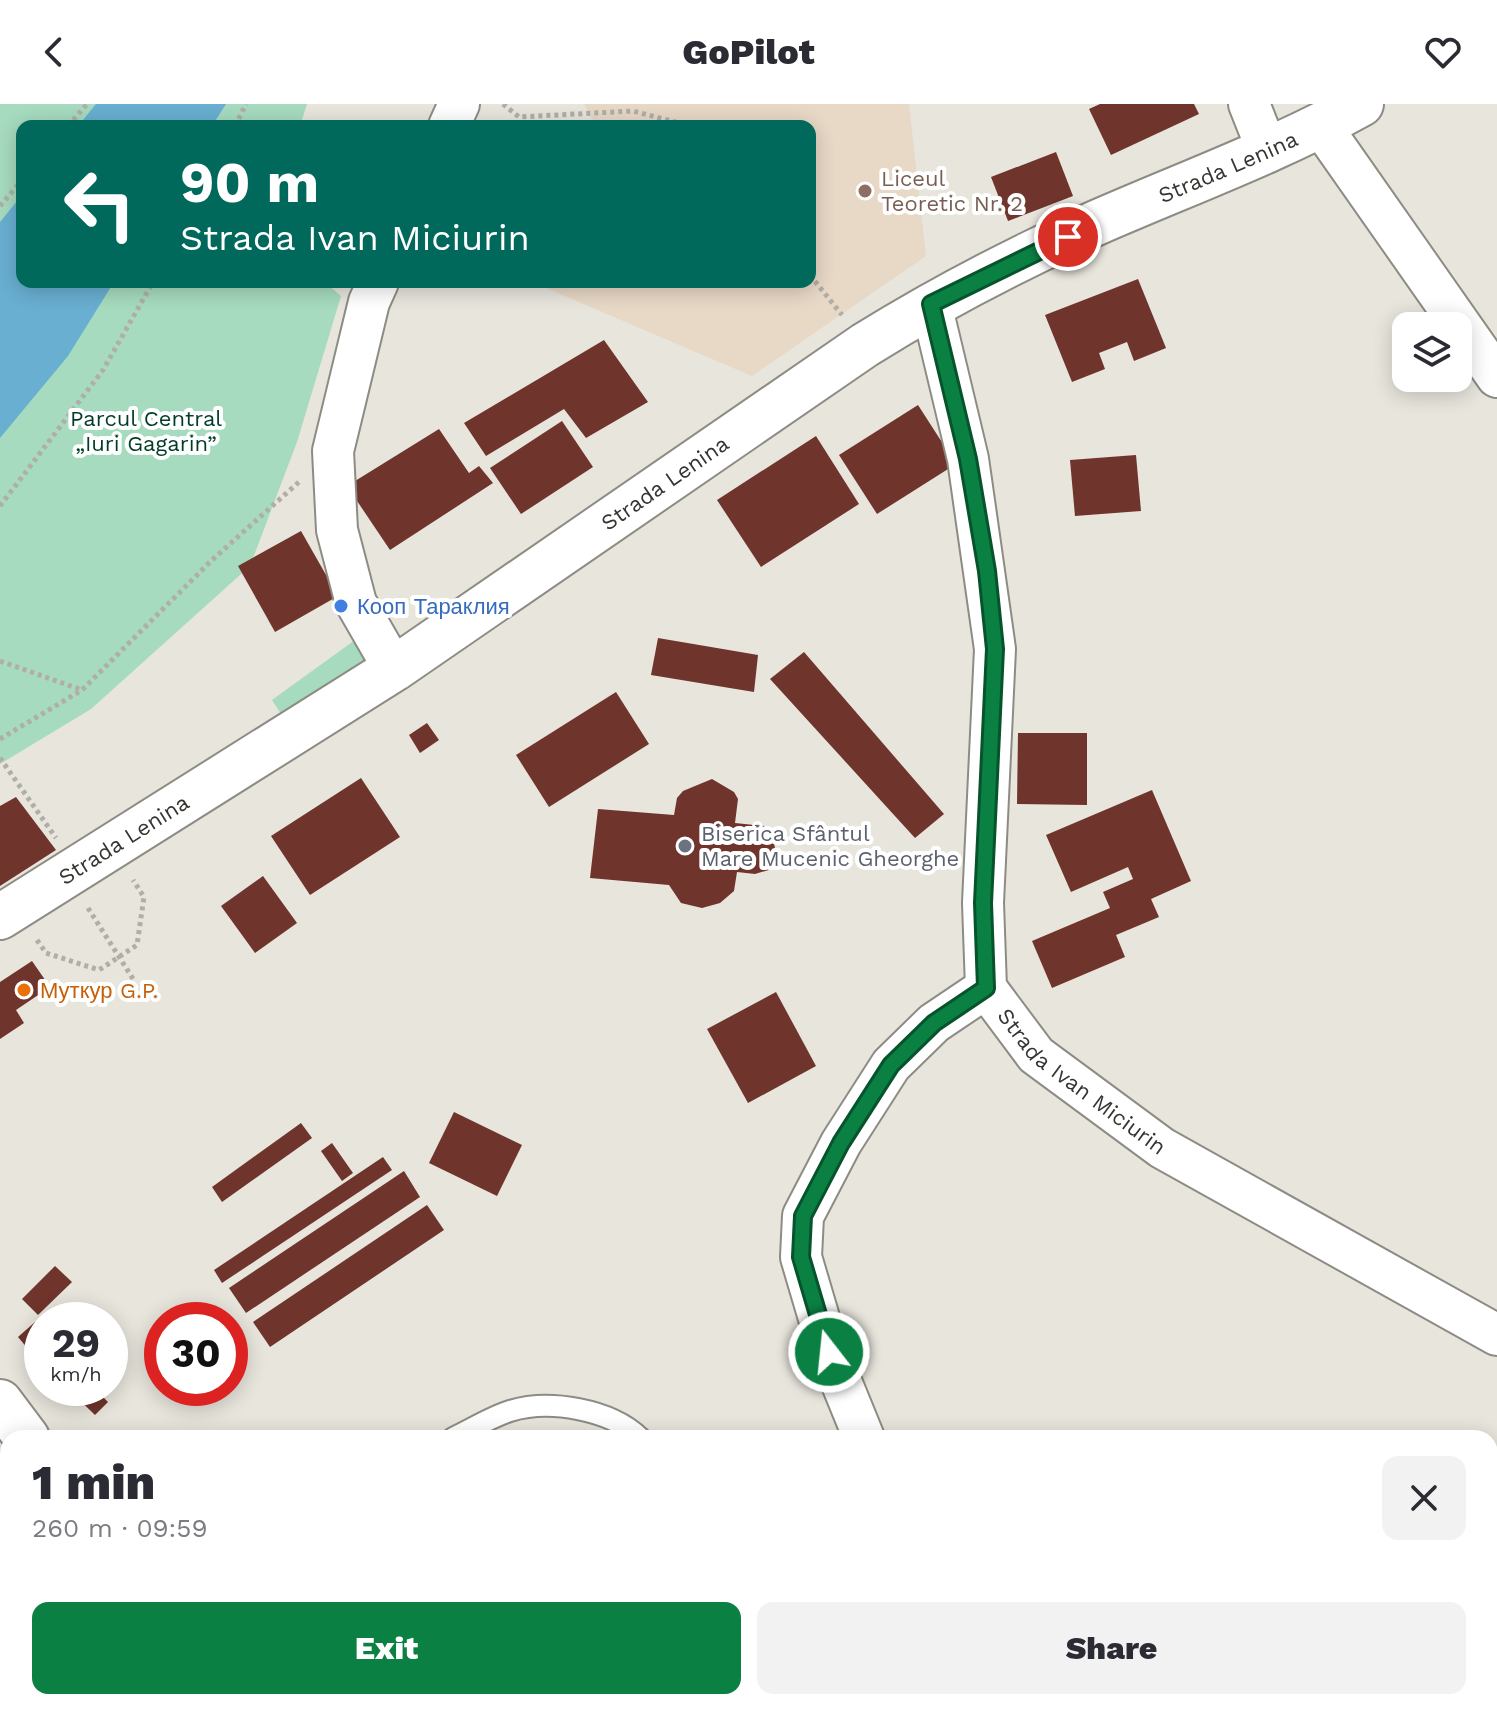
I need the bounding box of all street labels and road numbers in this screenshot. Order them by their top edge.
street label: Strada Lenina [1155,126,1301,208]
street label: Strada Lenina [596,430,733,535]
street label: Strada Lenina [54,789,193,889]
street label: Strada Ivan Miciurin [993,1003,1171,1159]

